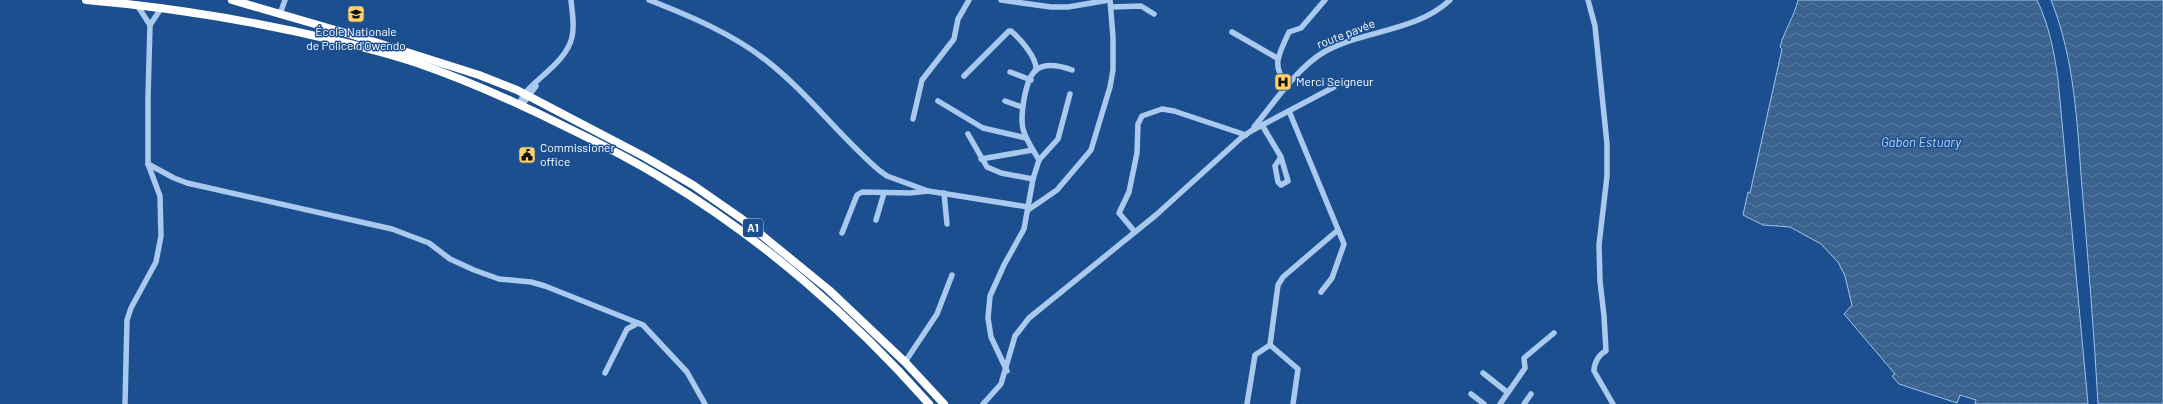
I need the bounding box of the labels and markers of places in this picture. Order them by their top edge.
school or university icon: École Nationale de Police d’Owendo [346,4,366,24]
place label: École Nationale de Police d’Owendo [306,24,406,52]
hospital icon: Merci Seigneur [1273,72,1293,92]
place label: Merci Seigneur [1296,74,1374,88]
place label: Commissioner office [540,140,615,168]
public building icon: Commissioner office [517,145,537,165]

